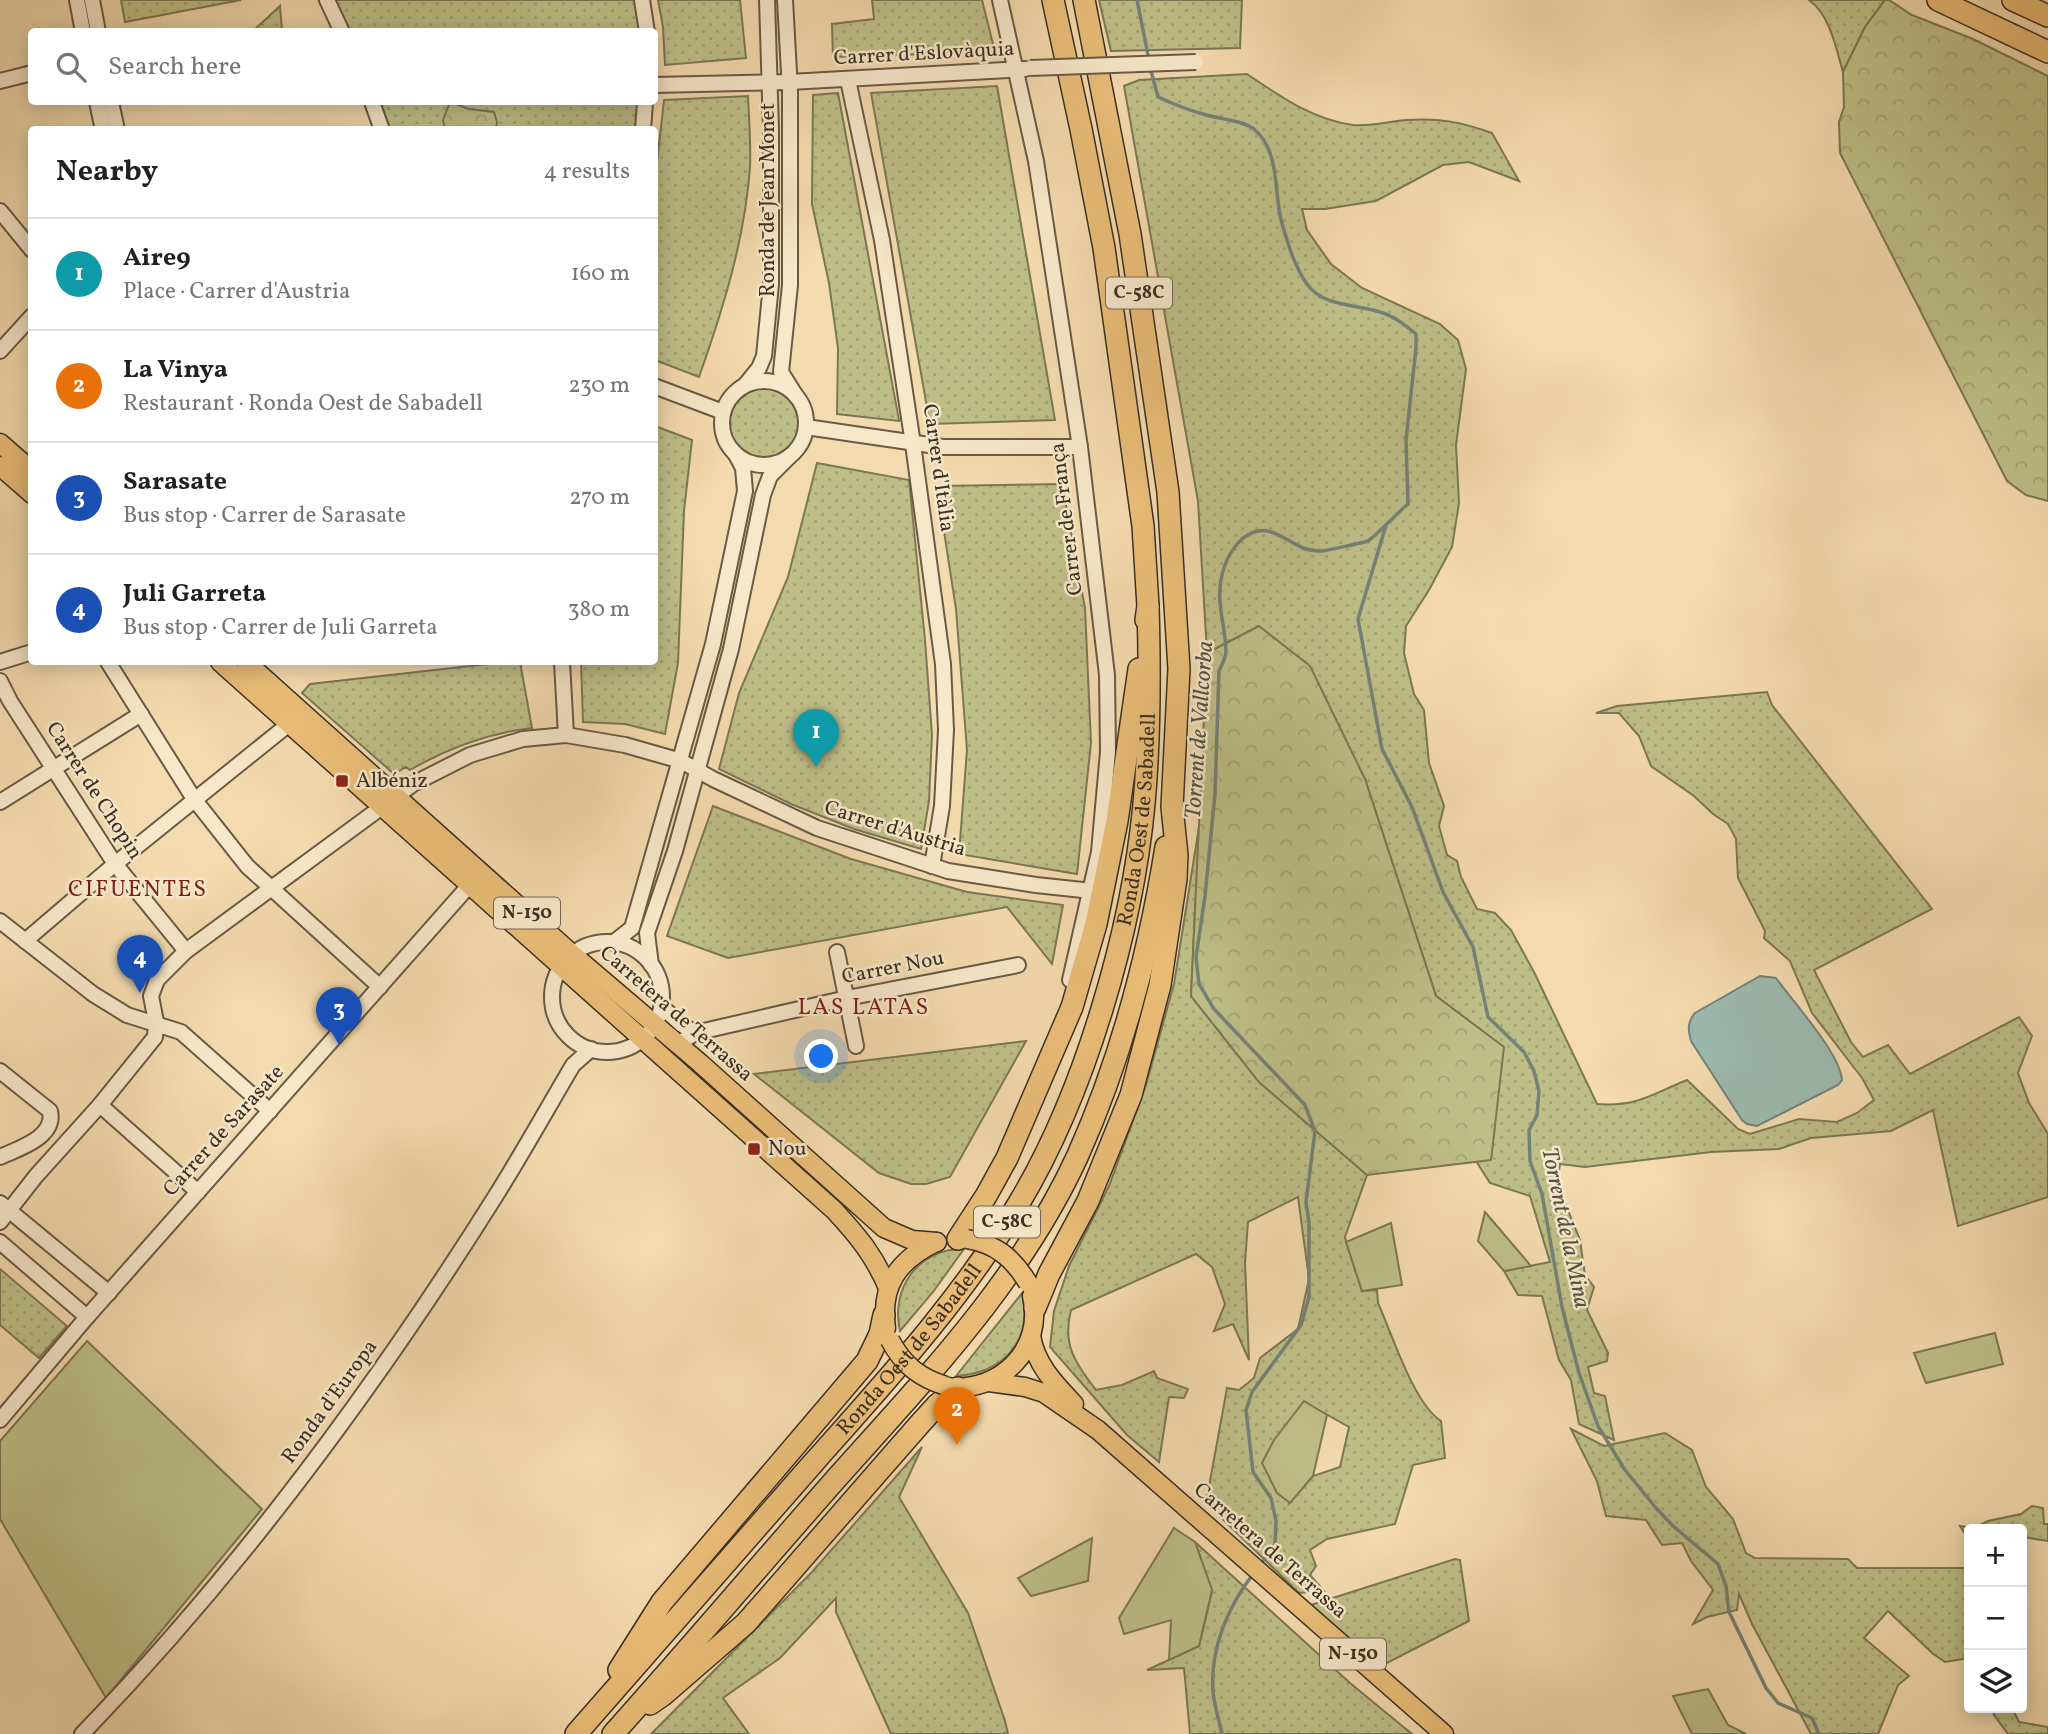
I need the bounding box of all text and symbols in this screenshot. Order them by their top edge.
search box [28,28,658,105]
street label: Carrer d'Eslovàquia [833,35,1015,73]
icon: search [52,48,90,86]
text: Search here [108,49,241,85]
street label: Ronda de Jean Monet [754,103,783,297]
text: Nearby [56,151,158,193]
text: 4 results [544,156,630,188]
text: Aire9 [123,240,191,276]
text: 1 [74,258,84,290]
text: 160 m [571,258,630,290]
text: Place · Carrer d'Austria [123,276,350,308]
road number: C-58C [1106,278,1172,308]
text: La Vinya [123,352,228,388]
text: 2 [73,370,85,402]
text: 230 m [568,370,630,402]
text: Restaurant · Ronda Oest de Sabadell [123,388,483,420]
street label: Carrer d'Itàlia [915,402,961,534]
street label: Carrer de França [1043,441,1091,597]
text: Sarasate [123,464,227,500]
text: 3 [73,482,85,514]
text: 270 m [569,482,630,514]
text: Bus stop · Carrer de Sarasate [123,500,406,532]
text: Juli Garreta [123,576,266,612]
text: 4 [72,594,86,626]
text: 380 m [568,594,630,626]
text: Bus stop · Carrer de Juli Garreta [123,612,438,644]
water label: Torrent de Vallcorba [1178,640,1222,820]
pin: 1 [793,709,839,767]
street label: Ronda Oest de Sabadell [1110,713,1163,929]
street label: Carrer de Chopin [39,716,149,866]
place label: Albéniz [356,767,428,796]
marker: Albéniz [334,773,350,789]
street label: Carrer d'Austria [821,794,969,864]
district label: CIFUENTES [68,874,208,906]
road number: N-150 [494,897,560,928]
pin: 4 [117,935,163,993]
street label: Carretera de Terrassa [593,939,759,1089]
street label: Carrer Nou [840,944,946,992]
pin: 3 [316,987,362,1045]
district label: LAS LATAS [798,992,930,1024]
your location [804,1039,838,1073]
street label: Carrer de Sarasate [157,1059,291,1203]
place label: Nou [768,1135,807,1164]
marker: Nou [746,1141,762,1157]
water label: Torrent de la Mina [1532,1145,1598,1311]
road number: C-58C [974,1206,1040,1238]
street label: Ronda Oest de Sabadell [830,1258,989,1442]
street label: Ronda d'Europa [275,1334,385,1470]
pin: 2 [934,1387,980,1445]
street label: Carretera de Terrassa [1187,1476,1353,1626]
map controls [1964,1524,2027,1713]
button: + [1964,1524,2027,1587]
button: − [1964,1587,2027,1650]
road number: N-150 [1320,1638,1386,1670]
button: layers [1964,1650,2027,1713]

